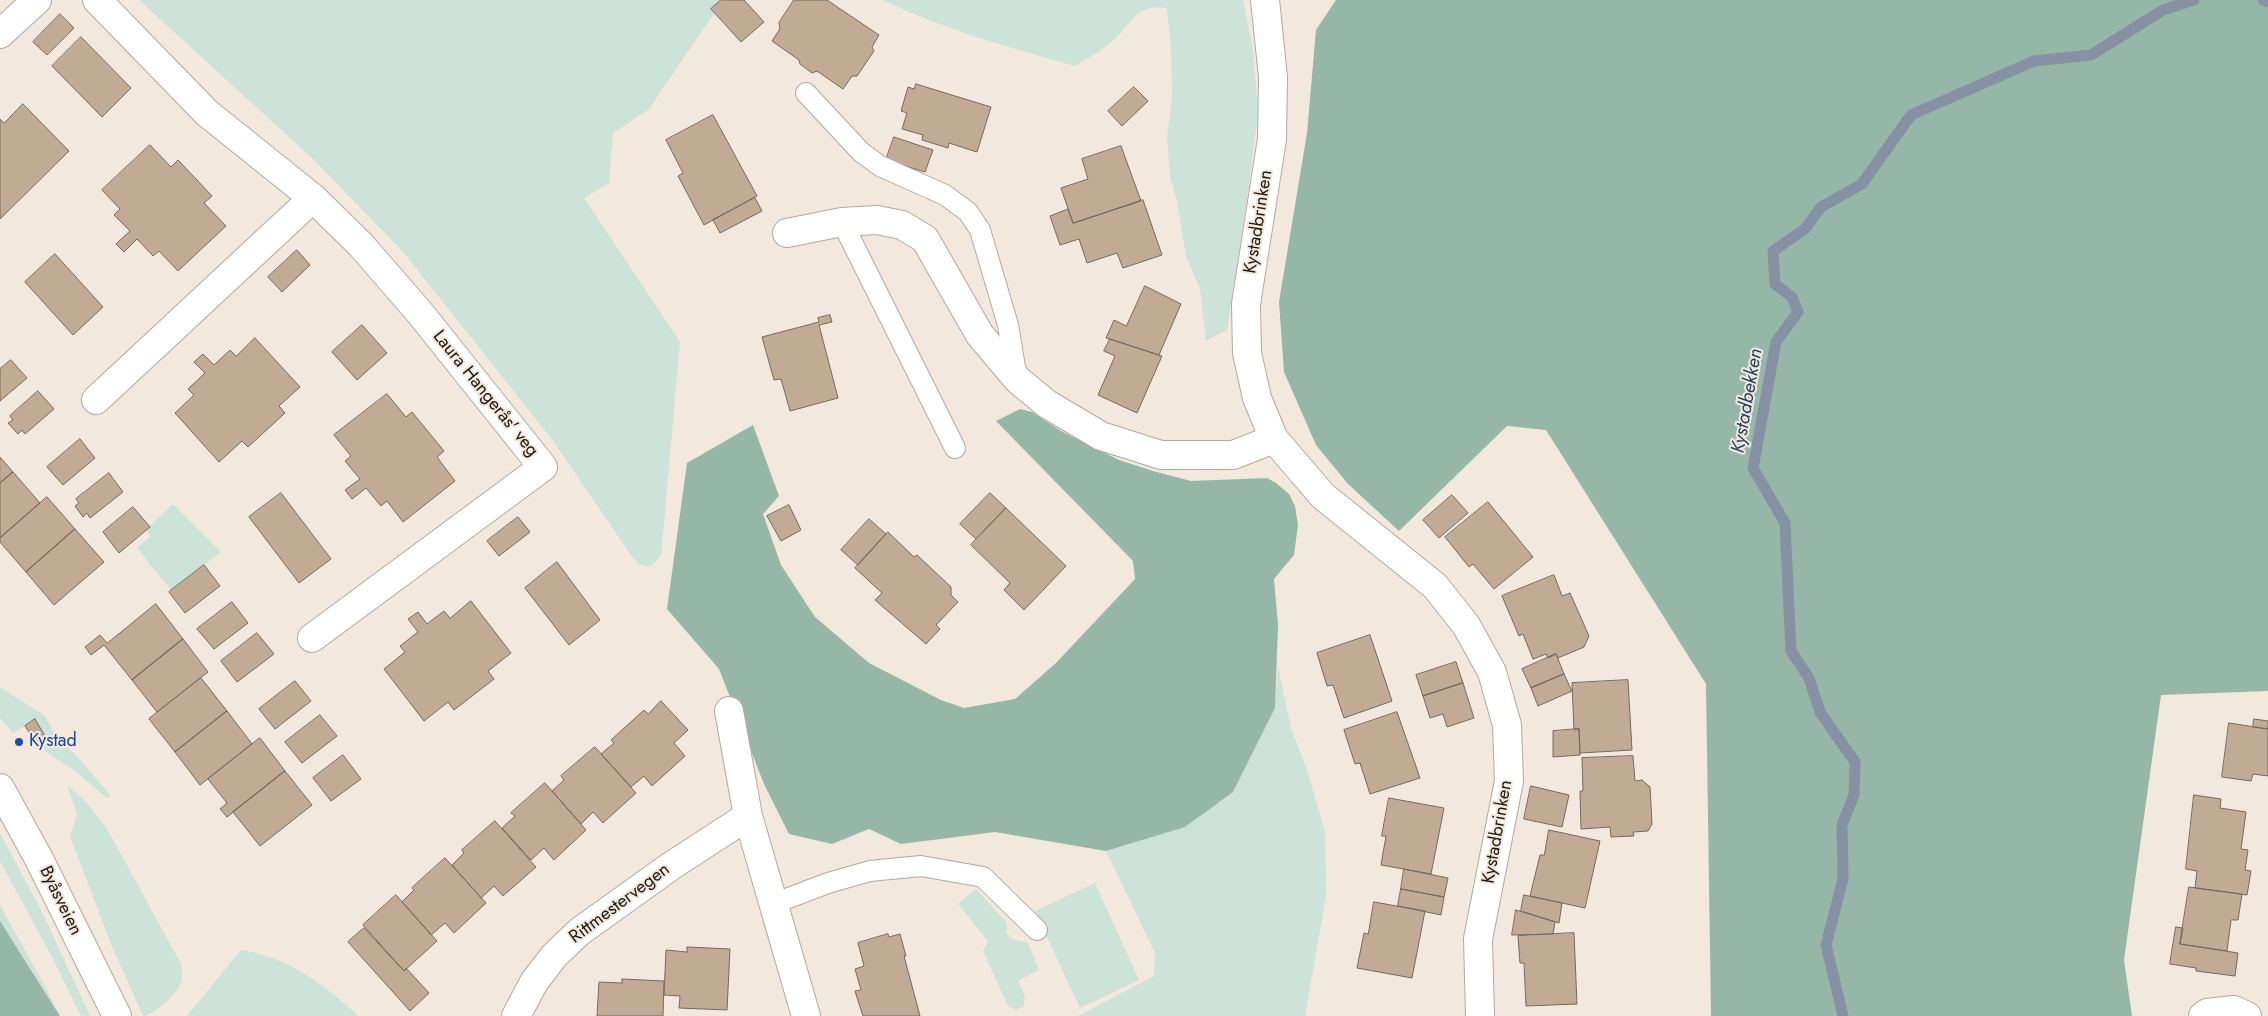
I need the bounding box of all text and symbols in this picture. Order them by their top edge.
street label: Kystadbrinken [1240,169,1278,275]
street label: Laura Hangerås' veg [427,326,543,462]
water label: Kystadbekken [1728,347,1768,455]
place label: Kystad [29,731,77,753]
marker: Kystad [13,736,25,748]
street label: Kystadbrinken [1478,779,1518,885]
street label: Rittmestervegen [566,859,674,949]
street label: Byåsveien [34,863,86,939]

